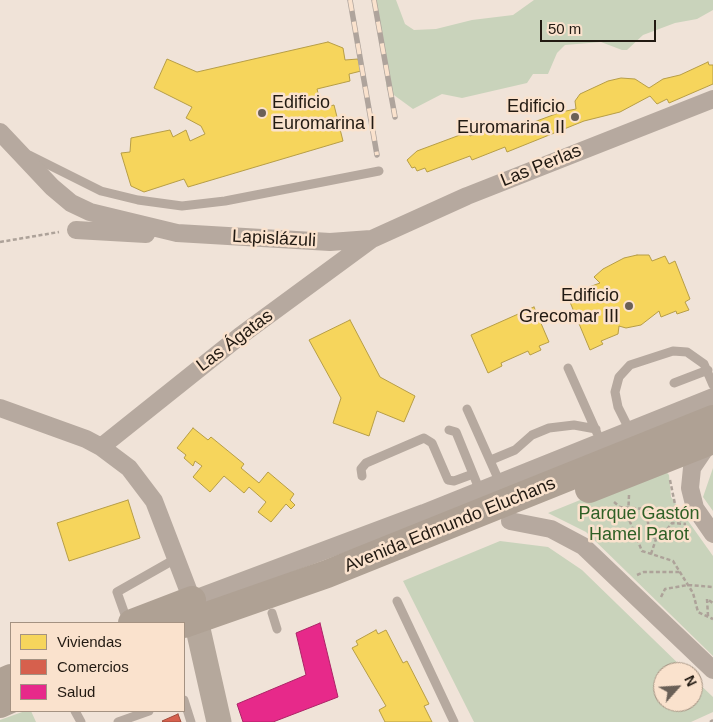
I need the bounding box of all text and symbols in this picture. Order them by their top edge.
scale bar [543,10,659,42]
text: 50 m [548,20,581,37]
place label: Edificio Euromarina I [272,92,375,134]
place label: Edificio Euromarina II [457,96,565,138]
marker: Edificio Euromarina I [256,107,268,119]
marker: Edificio Euromarina II [569,111,581,123]
street label: Las Perlas [498,140,584,192]
street label: Lapislázuli [231,226,317,252]
place label: Edificio Grecomar III [519,285,619,328]
marker: Edificio Grecomar III [623,300,635,312]
street label: Las Ágatas [193,305,277,377]
street label: Avenida Edmundo Eluchans [341,473,559,577]
park label: Parque Gastón Hamel Parot [578,503,700,546]
legend [10,622,185,712]
text: Viviendas [57,633,122,650]
text: Comercios [57,658,129,675]
north arrow [653,662,703,712]
text: N [681,673,700,689]
text: Salud [57,683,95,700]

